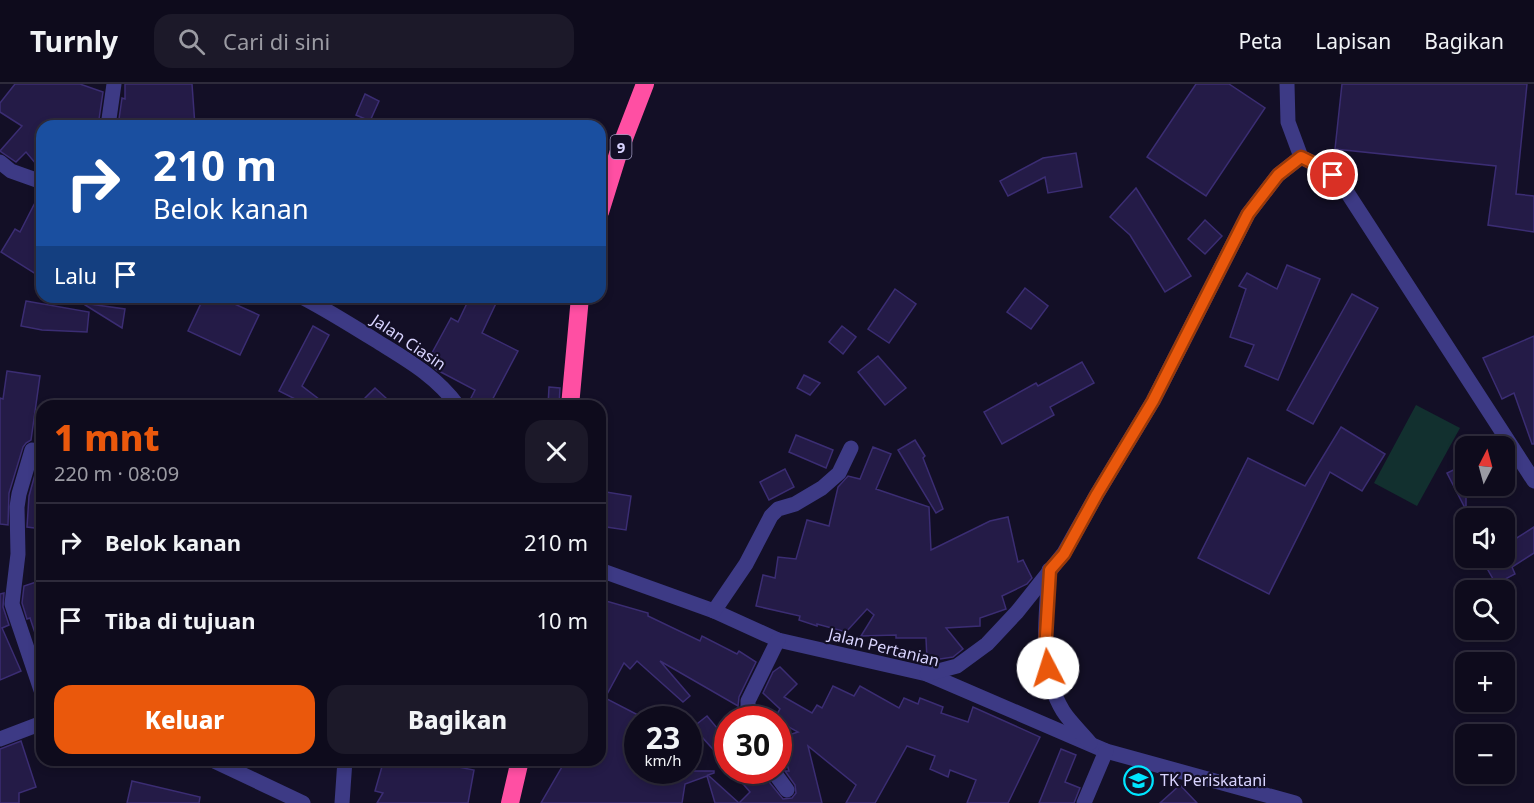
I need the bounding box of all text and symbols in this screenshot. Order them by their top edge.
search box [154,14,574,68]
text: Turnly [30,22,118,60]
icon: search [175,25,208,58]
text: Cari di sini [223,26,330,56]
text: Peta [1238,27,1282,55]
text: Lapisan [1315,27,1391,55]
text: Bagikan [1424,27,1504,55]
road number: 9 [610,135,632,159]
text: 210 m [153,136,277,193]
icon: right [54,144,132,222]
pin [1307,149,1358,200]
icon: arrive [1316,158,1349,191]
text: Belok kanan [153,190,309,227]
icon: arrive [109,258,142,291]
text: Lalu [54,260,97,290]
street label: Jalan Ciasin [366,308,451,375]
text: 1 mnt [54,413,159,462]
button: close [525,420,588,483]
north arrow [1455,436,1515,496]
map controls [1455,436,1515,784]
text: 220 m · 08:09 [54,460,179,487]
button: sound [1455,508,1515,568]
icon: right [54,526,87,559]
text: Belok kanan [105,527,241,557]
text: 210 m [524,527,588,557]
button: search [1455,580,1515,640]
icon: arrive [54,604,87,637]
text: Tiba di tujuan [105,605,255,635]
text: 10 m [537,605,588,635]
street label: Jalan Pertanian [824,622,942,671]
position arrow [1016,636,1080,700]
button: + [1455,652,1515,712]
button: Keluar [54,685,315,754]
button: Bagikan [327,685,588,754]
speed limit sign: 30 [714,706,792,784]
text: 23 [646,717,680,758]
button: − [1455,724,1515,784]
text: km/h [645,750,681,770]
school or university icon: TK Periskatani [1123,764,1155,796]
place label: TK Periskatani [1160,769,1266,791]

